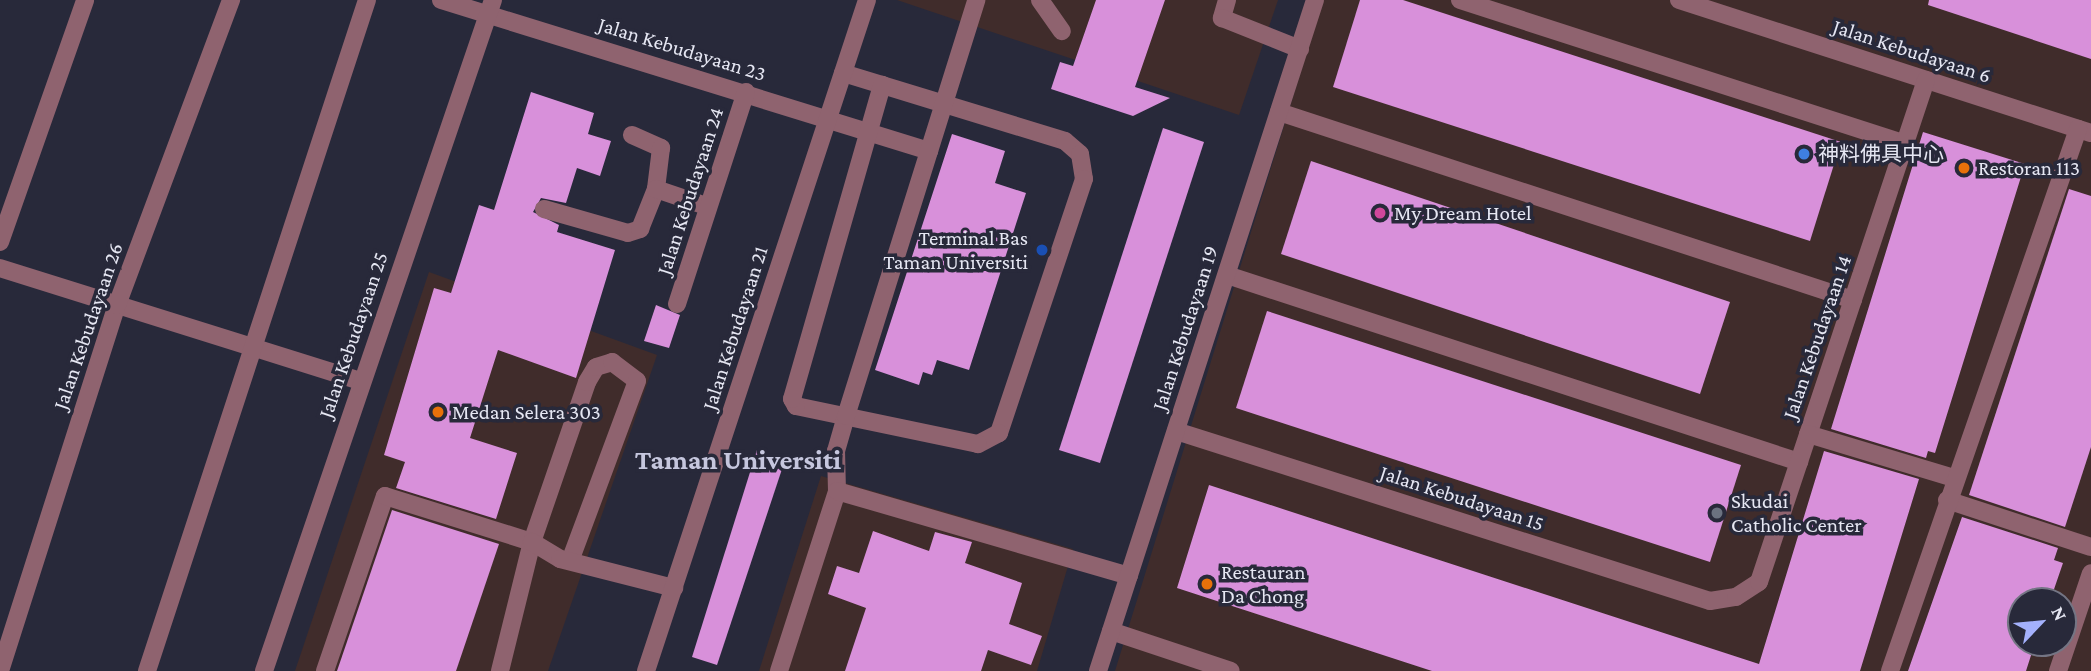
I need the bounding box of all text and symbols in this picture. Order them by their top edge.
street label: Jalan Kebudayaan 23 [595,12,769,86]
street label: Jalan Kebudayaan 6 [1830,14,1994,88]
street label: Jalan Kebudayaan 24 [651,104,729,278]
place label: 神料佛具中心 [1818,141,1944,167]
marker: 神料佛具中心 [1796,146,1812,162]
place label: Restoran 113 [1978,155,2080,181]
marker: Restoran 113 [1956,160,1972,176]
place label: My Dream Hotel [1394,200,1532,226]
marker: My Dream Hotel [1372,205,1388,221]
place label: Terminal Bas Taman Universiti [883,225,1028,275]
street label: Jalan Kebudayaan 26 [48,239,128,413]
marker: Terminal Bas Taman Universiti [1034,242,1050,258]
street label: Jalan Kebudayaan 19 [1146,242,1224,414]
street label: Jalan Kebudayaan 21 [697,243,773,413]
street label: Jalan Kebudayaan 25 [313,249,393,421]
street label: Jalan Kebudayaan 14 [1777,252,1857,422]
place label: Medan Selera 303 [452,399,601,425]
marker: Medan Selera 303 [430,404,446,420]
district label: Taman Universiti [635,443,841,477]
street label: Jalan Kebudayaan 15 [1377,460,1547,536]
place label: Skudai Catholic Center [1731,488,1862,538]
marker: Skudai Catholic Center [1709,505,1725,521]
place label: Restauran Da Chong [1221,559,1306,609]
marker: Restauran Da Chong [1199,576,1215,592]
north arrow [2007,587,2077,657]
text: N [2047,603,2072,624]

